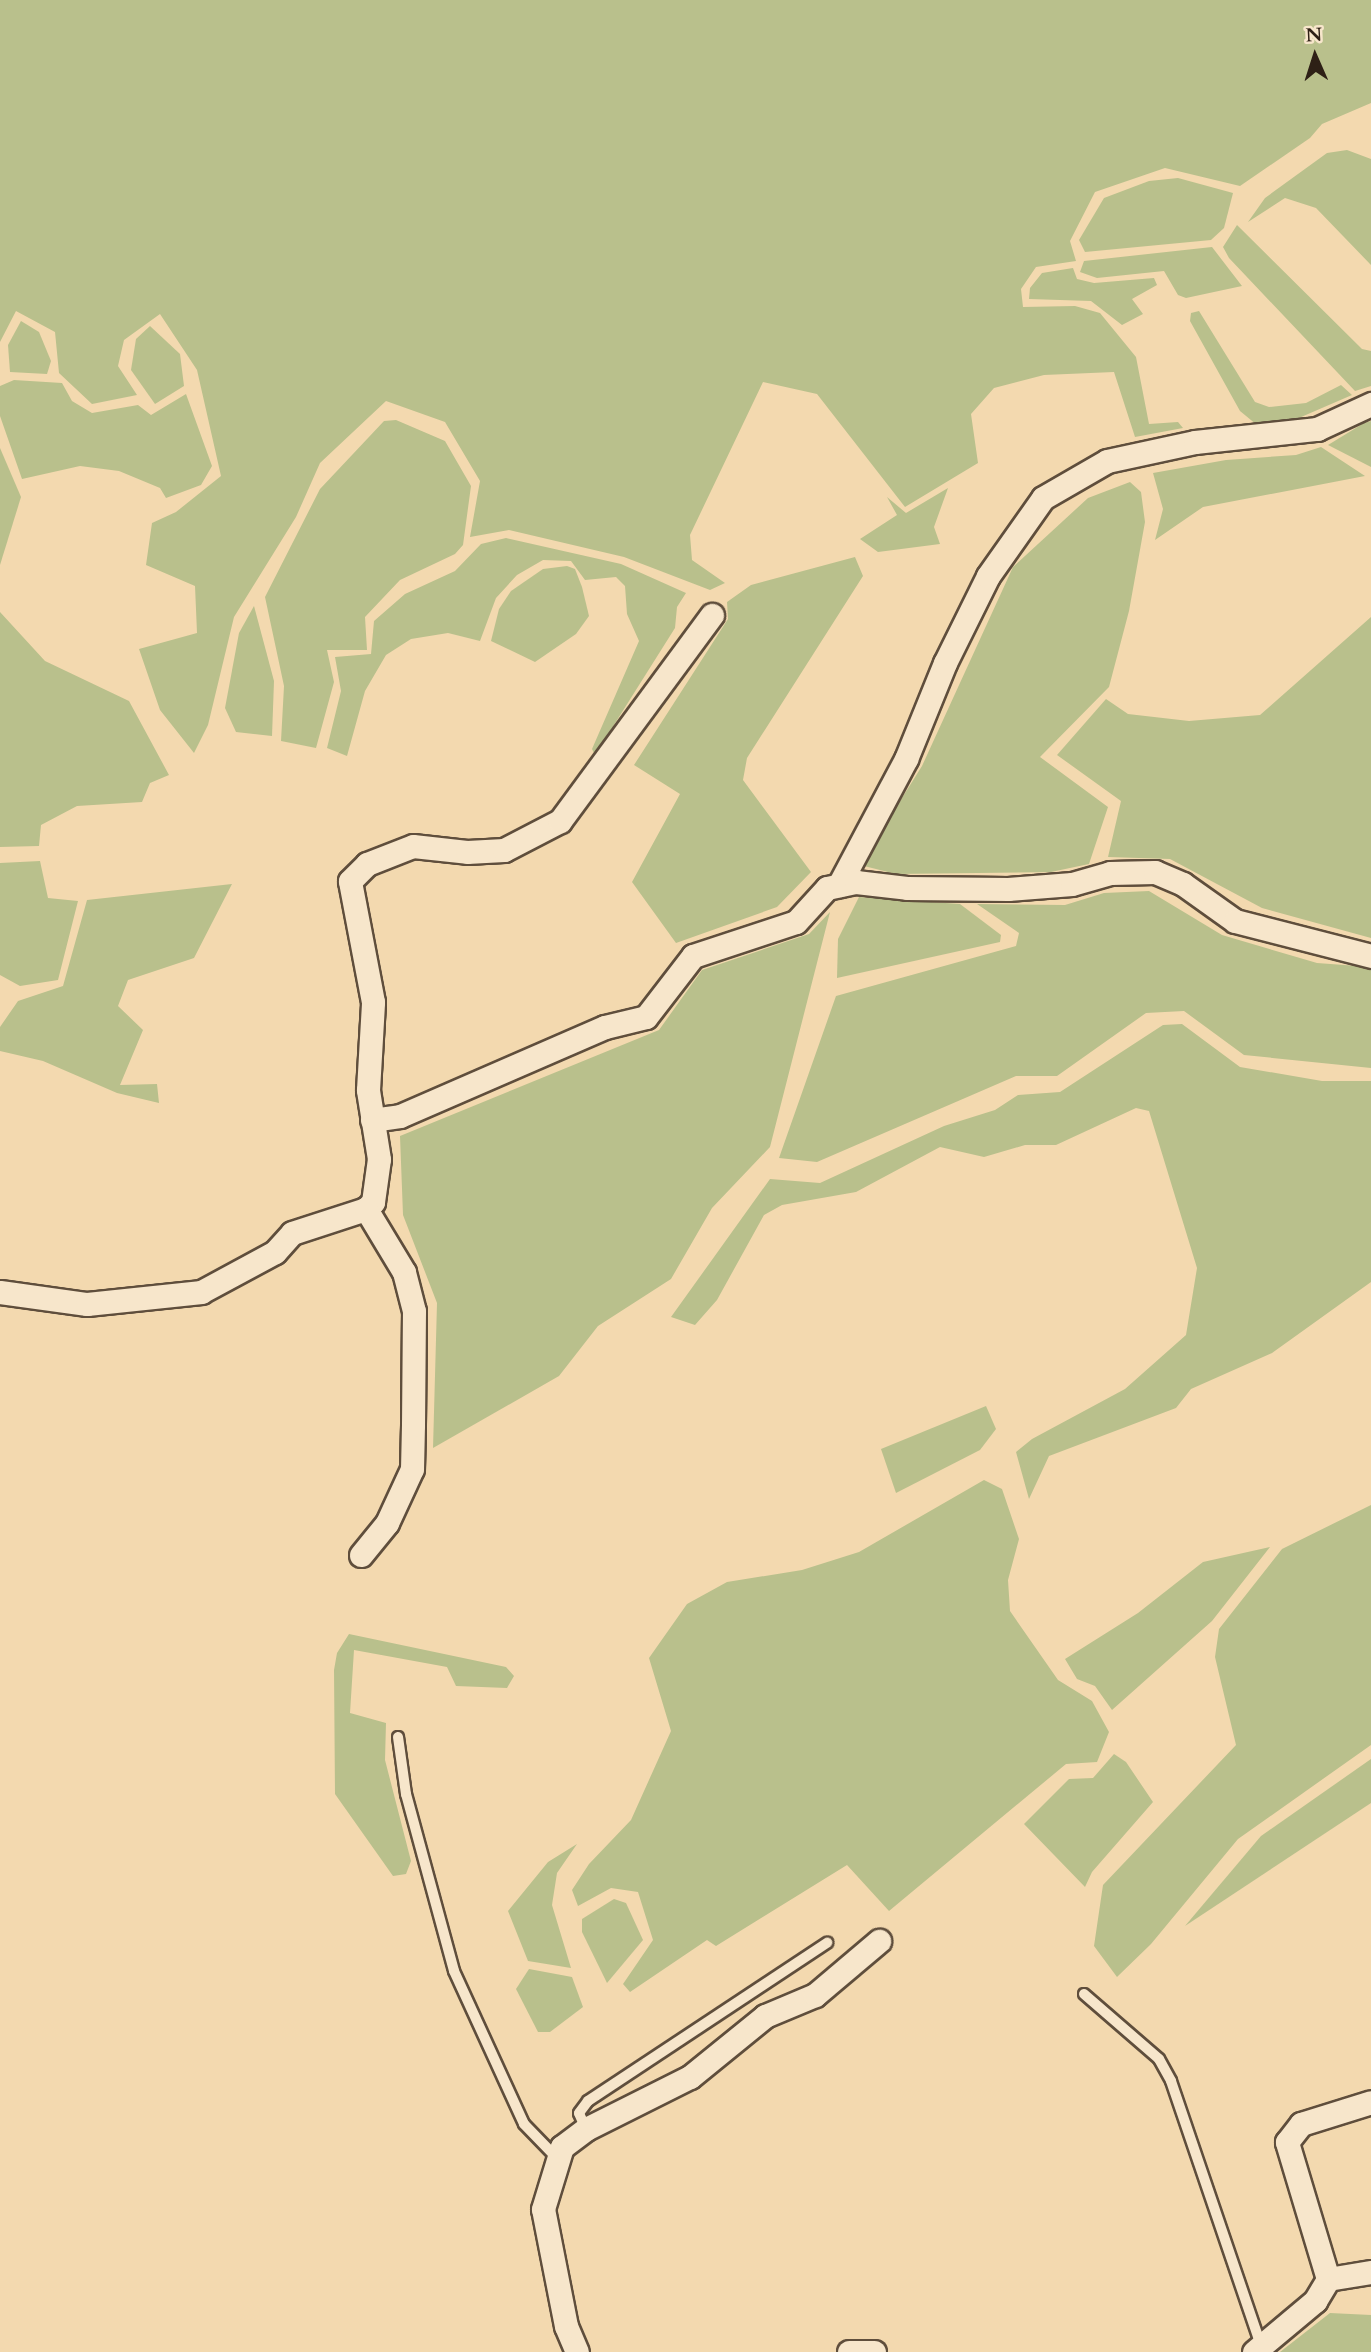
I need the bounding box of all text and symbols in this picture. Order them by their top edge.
north arrow [1280,21,1350,91]
text: N [1305,22,1323,48]

